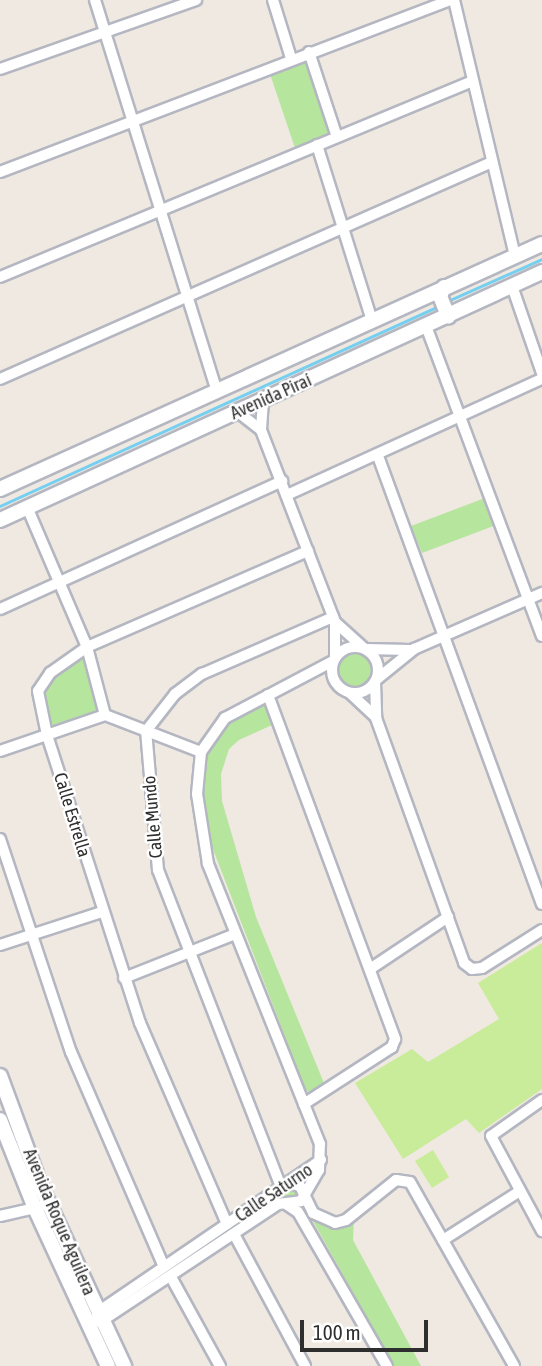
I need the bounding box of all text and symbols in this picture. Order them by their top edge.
street label: Avenida Piraí [227,370,315,424]
street label: Calle Estrella [49,770,95,860]
street label: Calle Mundo [139,775,167,859]
street label: Avenida Roque Aguilera [18,1145,100,1299]
street label: Calle Saturno [231,1159,317,1227]
scale bar [304,1306,432,1350]
text: 100 m [313,1320,361,1344]

